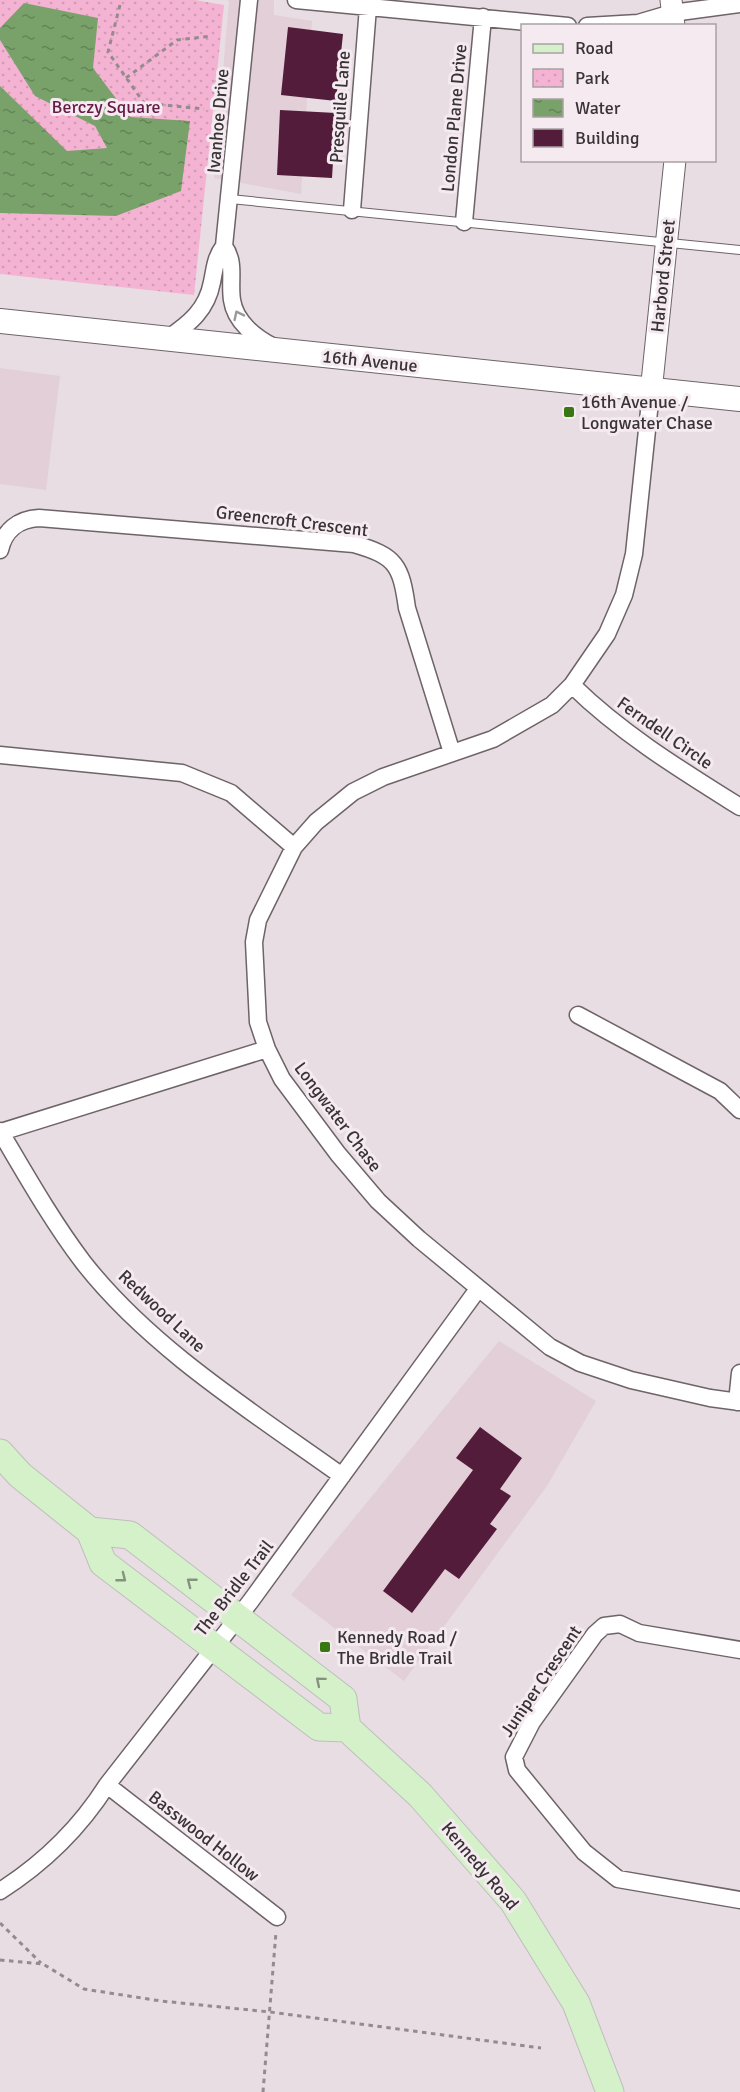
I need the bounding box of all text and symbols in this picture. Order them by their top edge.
legend [521,24,716,162]
text: Road [575,37,614,59]
street label: London Plane Drive [437,43,471,193]
street label: Presquile Lane [325,50,355,164]
text: Park [575,67,610,89]
street label: Ivanhoe Drive [202,68,234,174]
park label: Berczy Square [52,96,160,118]
text: Water [575,97,621,119]
text: Building [575,127,639,149]
street label: Harbord Street [646,218,680,334]
one-way arrow [234,310,246,321]
street label: 16th Avenue [321,345,419,377]
place label: 16th Avenue / Longwater Chase [581,391,713,434]
marker: 16th Avenue / Longwater Chase [562,405,576,419]
street label: Greencroft Crescent [215,501,369,541]
street label: Ferndell Circle [613,692,717,774]
street label: Longwater Chase [290,1058,386,1176]
street label: Redwood Lane [114,1265,210,1357]
street label: The Bridle Trail [190,1536,278,1640]
one-way arrow [116,1570,127,1581]
one-way arrow [187,1579,198,1590]
street label: Juniper Crescent [496,1621,586,1741]
place label: Kennedy Road / The Bridle Trail [337,1626,457,1669]
marker: Kennedy Road / The Bridle Trail [318,1640,332,1654]
one-way arrow [316,1677,327,1688]
street label: Basswood Hollow [144,1786,264,1886]
street label: Kennedy Road [437,1817,523,1915]

